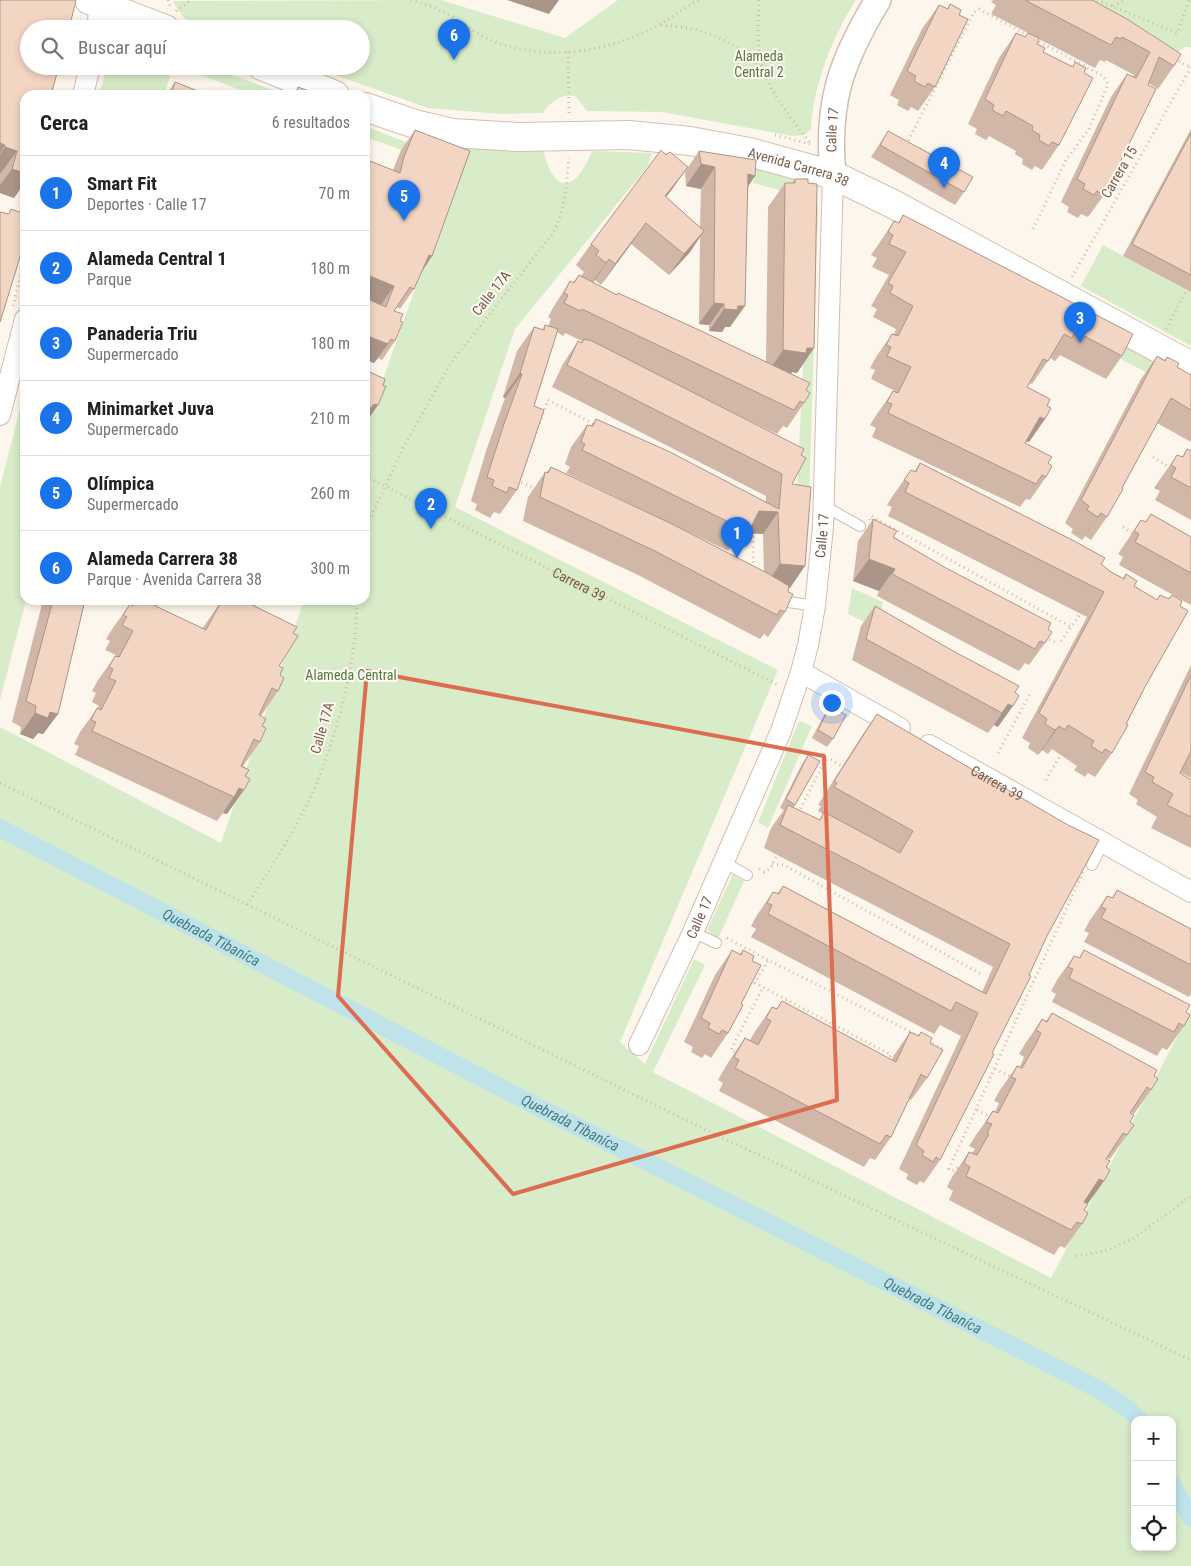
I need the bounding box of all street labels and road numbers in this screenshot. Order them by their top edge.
street label: Calle 17 [823,107,842,153]
street label: Carrera 15 [1098,143,1140,201]
street label: Avenida Carrera 38 [746,144,852,190]
street label: Calle 17A [468,267,514,319]
street label: Calle 17 [812,513,831,559]
street label: Carrera 39 [550,564,608,604]
street label: Calle 17A [307,700,337,756]
street label: Carrera 39 [968,762,1026,804]
street label: Calle 17 [683,894,716,941]

